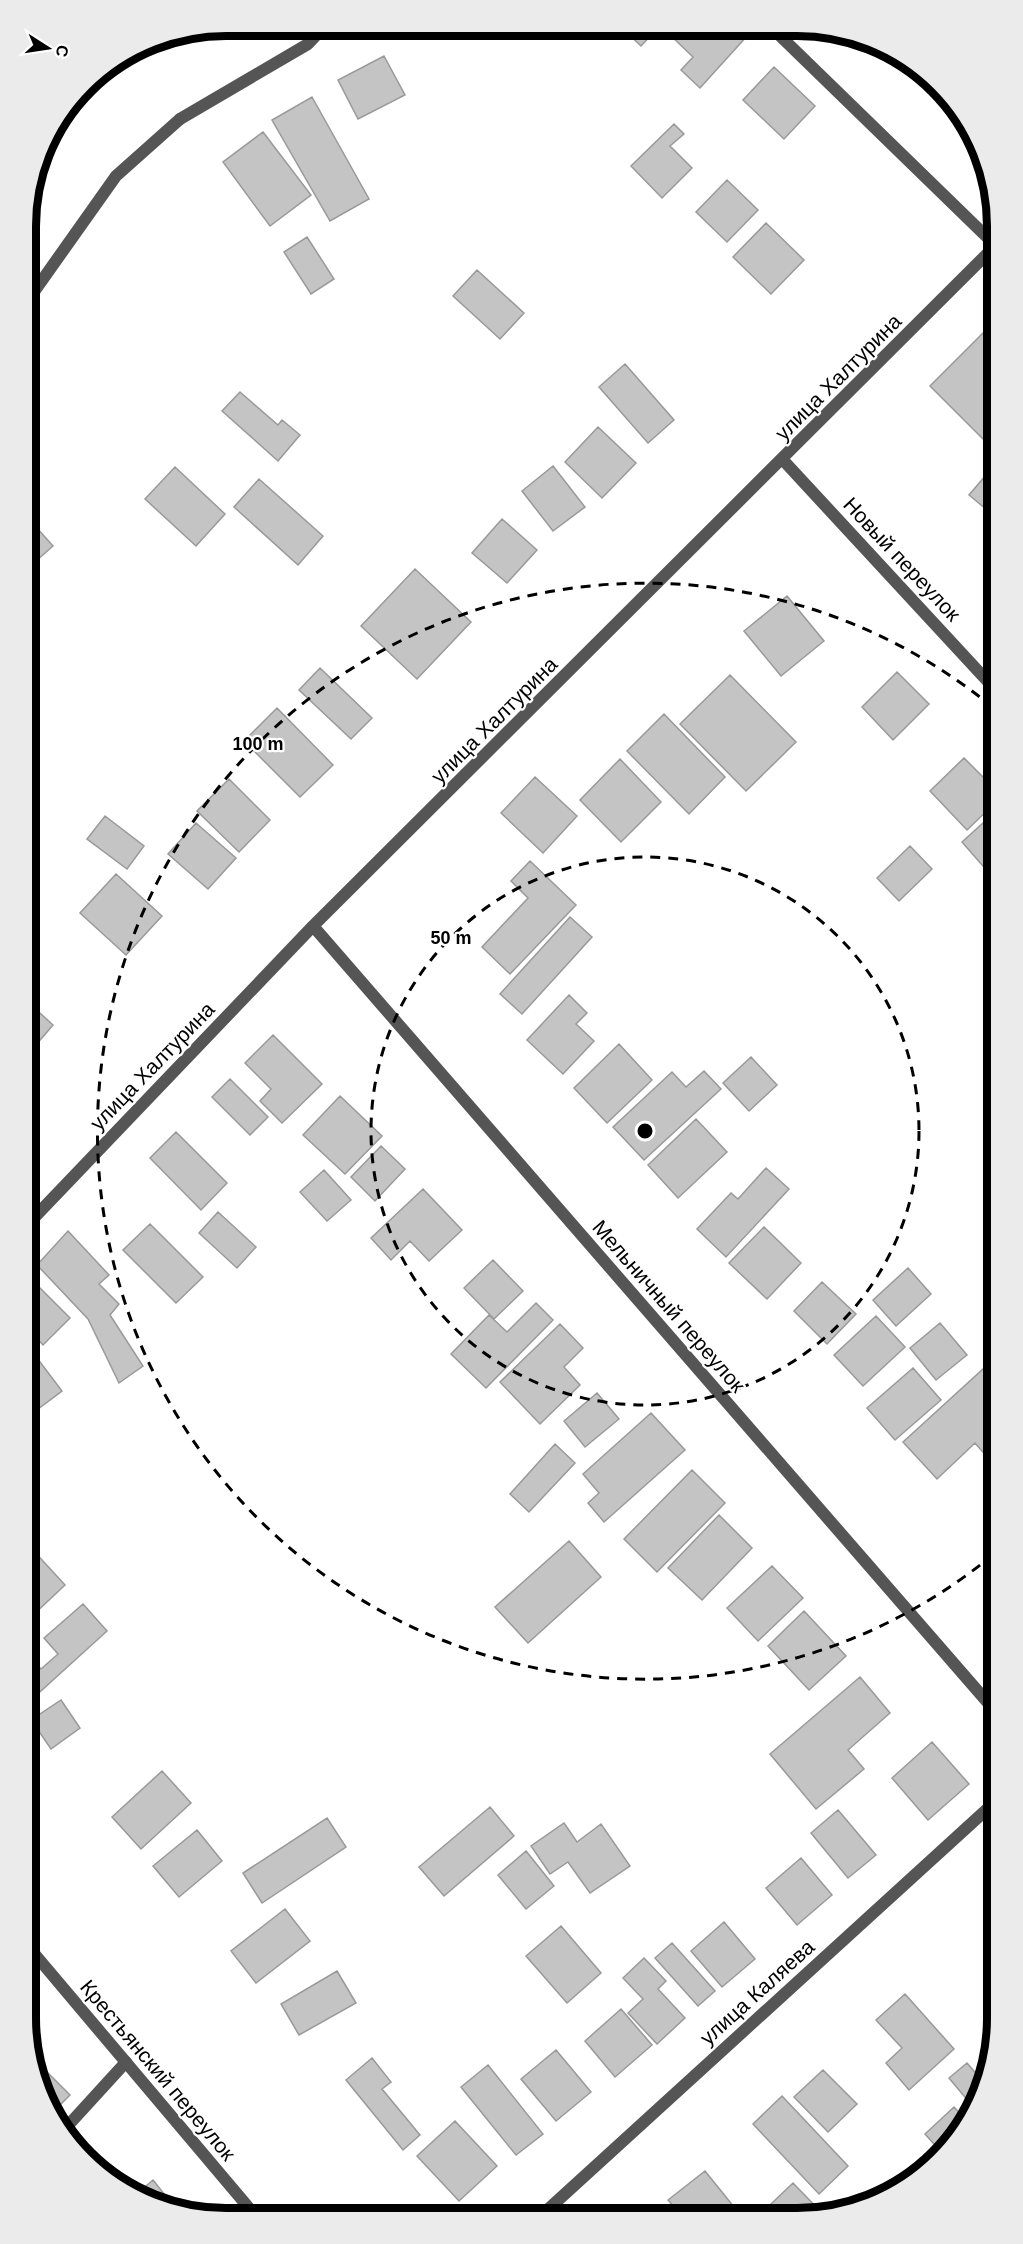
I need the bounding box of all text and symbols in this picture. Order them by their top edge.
north arrow [18,18,78,78]
text: С [53,44,72,59]
street label: улица Халтурина [770,309,906,445]
street label: Новый переулок [839,493,966,626]
street label: улица Халтурина [426,652,562,788]
text: 100 m [232,734,284,754]
text: 50 m [430,928,472,948]
street label: улица Халтурина [85,997,219,1135]
centre of rings [635,1121,655,1141]
street label: Мельничный переулок [588,1215,750,1397]
street label: улица Каляева [695,1935,819,2049]
street label: Крестьянский переулок [76,1975,241,2165]

